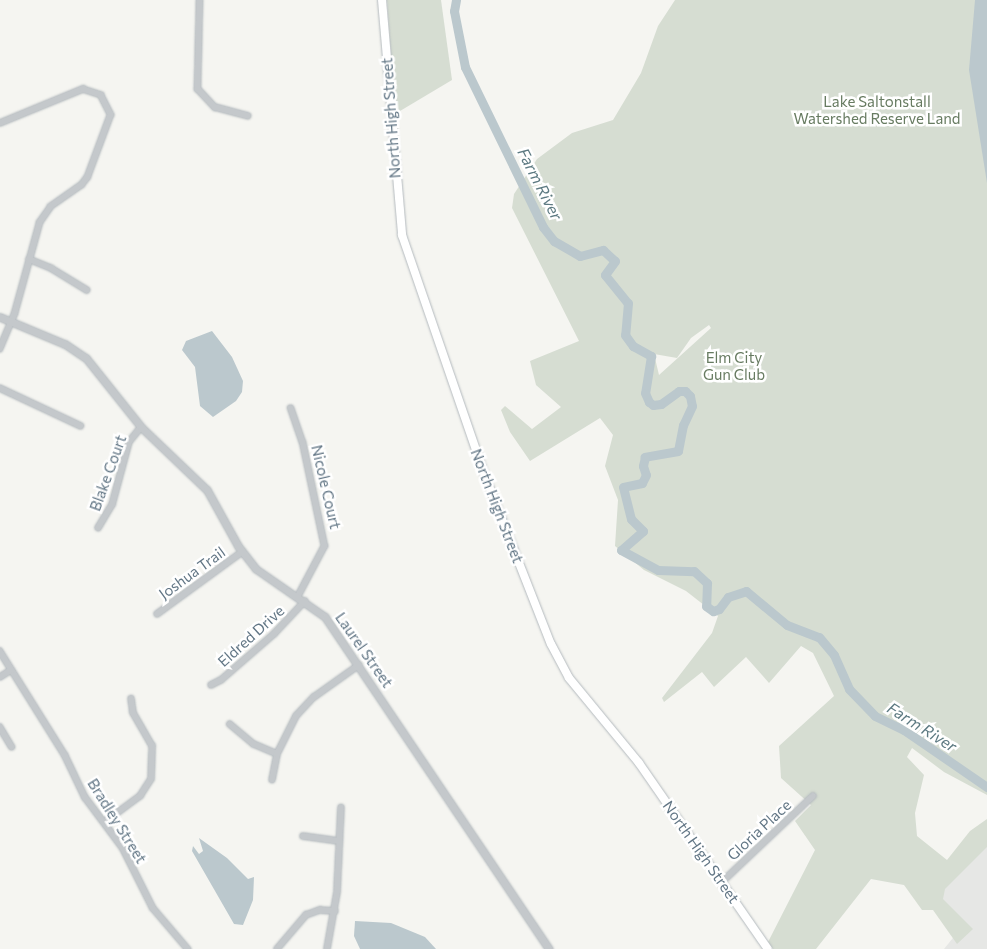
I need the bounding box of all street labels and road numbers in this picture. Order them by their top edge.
street label: North High Street [378,57,404,179]
street label: Blake Court [86,432,130,514]
street label: Nicole Court [308,443,344,531]
street label: North High Street [467,446,527,566]
street label: Joshua Trail [155,543,229,603]
street label: Eldred Drive [214,602,288,670]
street label: Laurel Street [332,609,396,691]
street label: Bradley Street [84,775,150,867]
street label: Gloria Place [723,796,795,864]
street label: North High Street [659,797,743,907]

